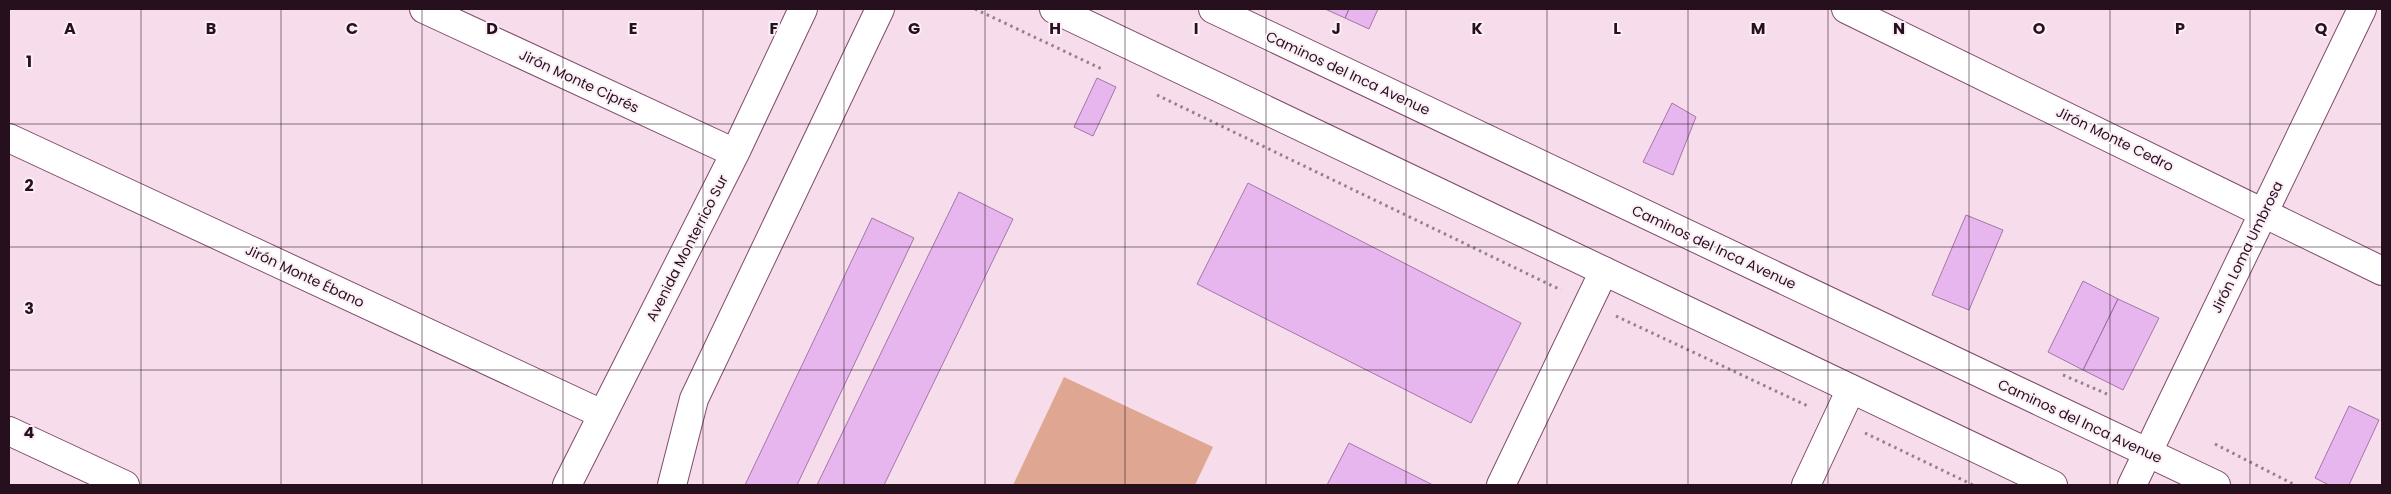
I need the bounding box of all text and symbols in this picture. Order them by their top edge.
text: A [64,17,76,40]
text: B [206,17,216,40]
text: C [346,17,358,40]
text: D [486,17,498,40]
text: E [629,17,637,40]
text: F [770,17,779,40]
text: G [908,17,920,40]
text: H [1049,17,1061,40]
text: I [1194,17,1198,40]
text: J [1331,17,1341,40]
text: K [1471,17,1483,40]
text: L [1613,17,1621,40]
text: M [1751,17,1765,40]
text: N [1893,17,1905,40]
text: O [2033,17,2046,40]
text: P [2175,17,2185,40]
text: Q [2315,17,2328,40]
street label: Caminos del Inca Avenue [1263,26,1434,120]
street label: Jirón Monte Ciprés [516,44,642,118]
text: 1 [26,50,32,73]
street label: Jirón Monte Cedro [2053,102,2177,176]
street label: Avenida Monterrico Sur [641,171,733,325]
text: 2 [24,174,34,197]
street label: Jirón Loma Umbrosa [2206,178,2288,316]
street label: Caminos del Inca Avenue [1629,200,1800,294]
street label: Jirón Monte Ébano [242,240,368,312]
text: 3 [24,297,34,320]
street label: Caminos del Inca Avenue [1995,374,2166,468]
text: 4 [24,421,35,444]

